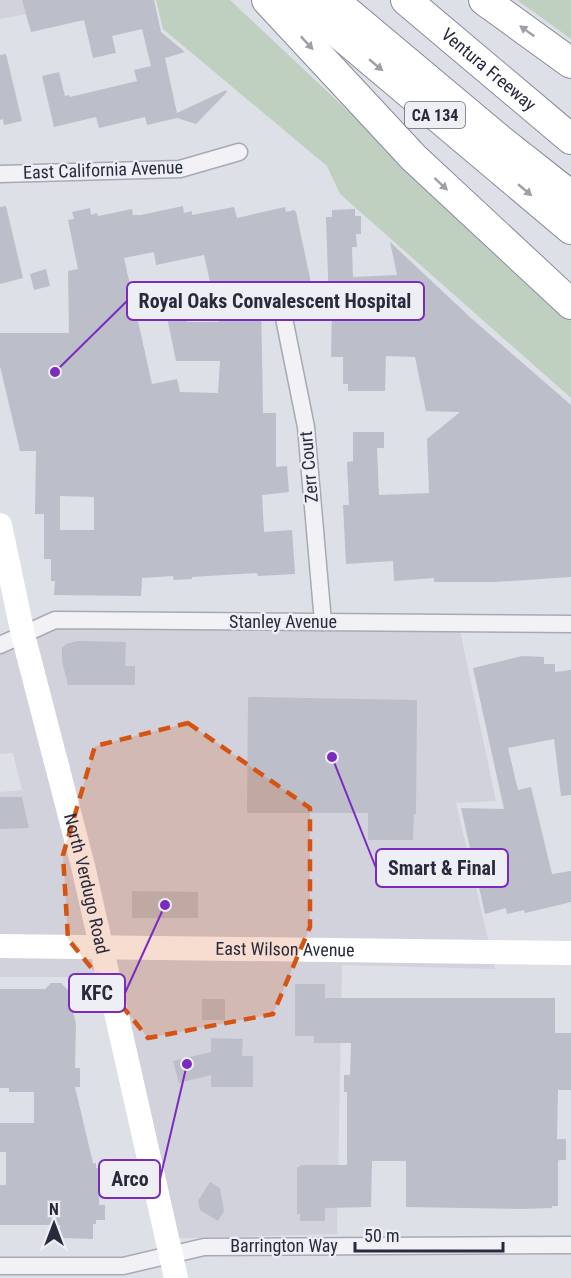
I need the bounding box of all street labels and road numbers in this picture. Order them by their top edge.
street label: Ventura Freeway [437,23,541,115]
road number: CA 134 [405,102,465,128]
street label: East California Avenue [23,156,183,183]
street label: Zerr Court [295,430,322,504]
street label: Stanley Avenue [229,611,337,632]
street label: North Verdugo Road [60,811,114,956]
street label: East Wilson Avenue [215,938,355,960]
street label: Barrington Way [230,1235,338,1256]

